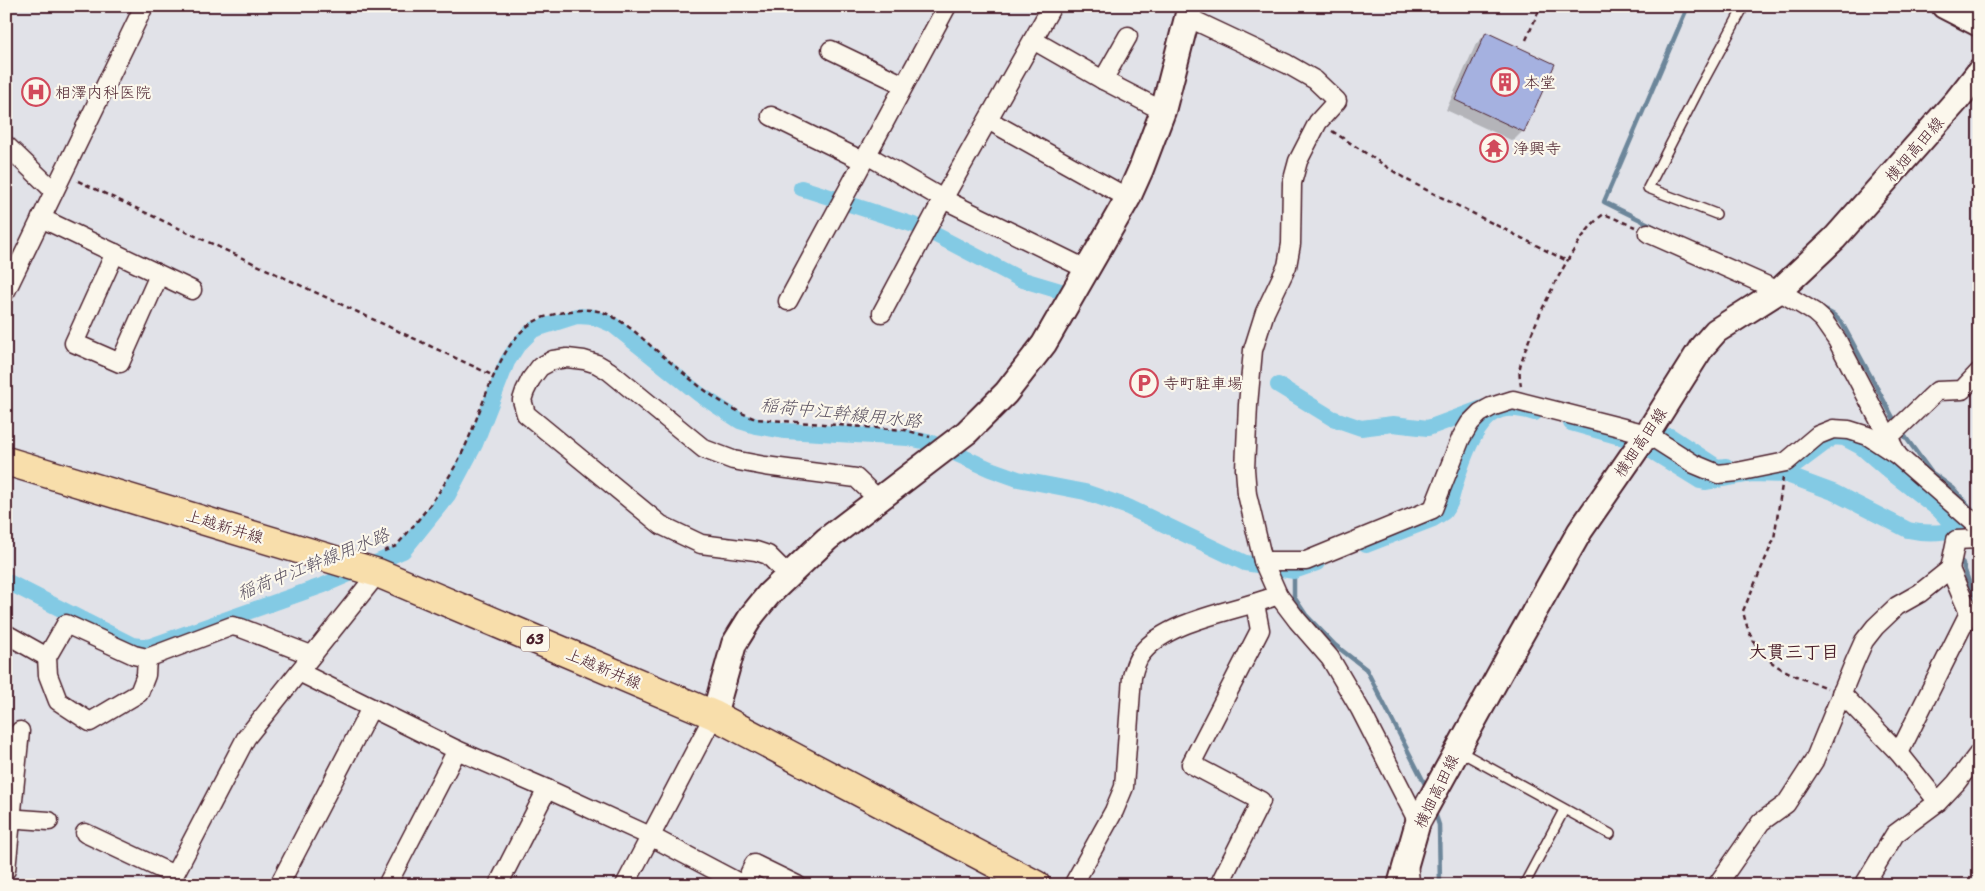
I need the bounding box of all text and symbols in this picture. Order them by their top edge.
building icon: 本堂 [1490,67,1520,97]
place label: 本堂 [1524,68,1556,97]
hospital icon: 相澤内科医院 [21,77,51,107]
place label: 相澤内科医院 [55,78,151,107]
street label: 横畑高田線 [1877,110,1952,189]
temple icon: 浄興寺 [1479,133,1509,163]
place label: 浄興寺 [1513,134,1561,163]
parking icon: 寺町駐車場 [1129,368,1159,398]
place label: 寺町駐車場 [1163,369,1243,398]
water label: 稲荷中江幹線用水路 [759,389,924,437]
street label: 横畑高田線 [1606,401,1675,484]
street label: 上越新井線 [182,501,267,552]
water label: 稲荷中江幹線用水路 [232,518,395,609]
road number: 63 [521,626,549,652]
district label: 大貫三丁目 [1749,636,1839,668]
street label: 上越新井線 [561,639,646,697]
street label: 横畑高田線 [1406,749,1467,834]

